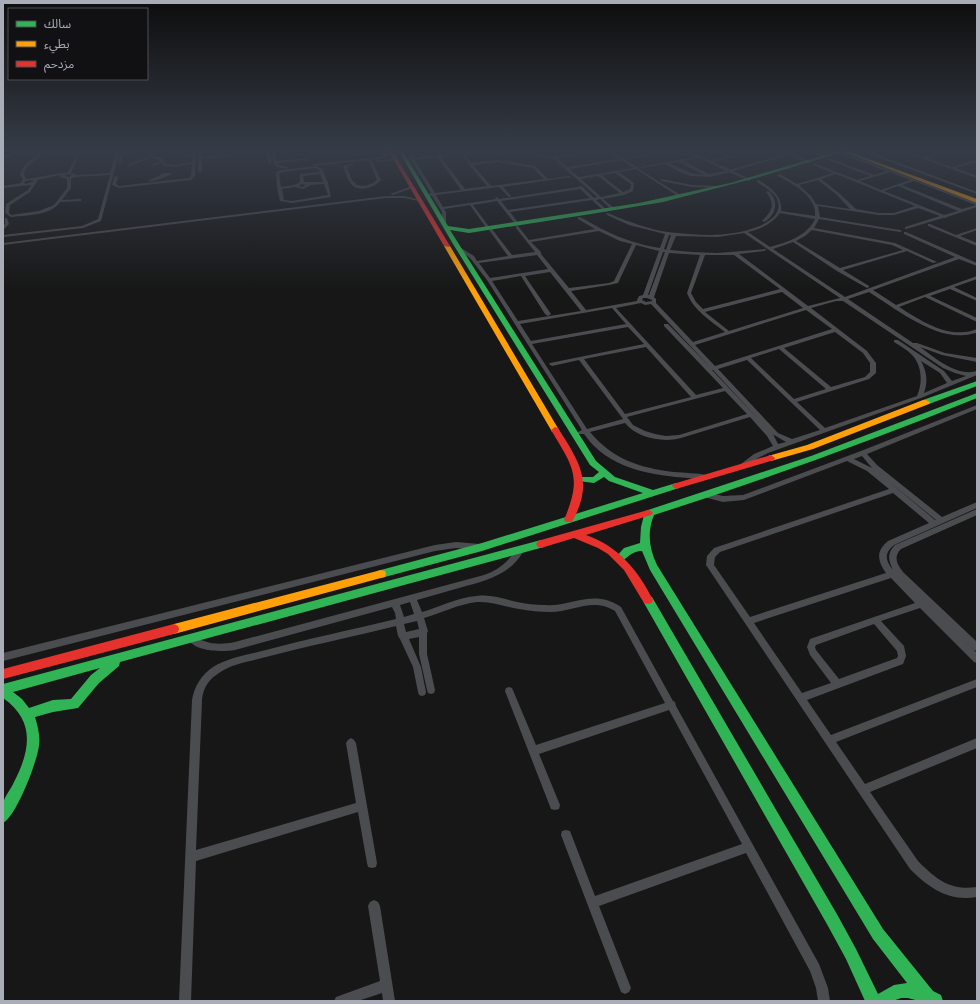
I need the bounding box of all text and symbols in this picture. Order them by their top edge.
legend [8,8,148,80]
text: سالك [44,17,71,31]
text: بطيء [44,37,70,54]
text: مزدحم [44,57,74,73]

